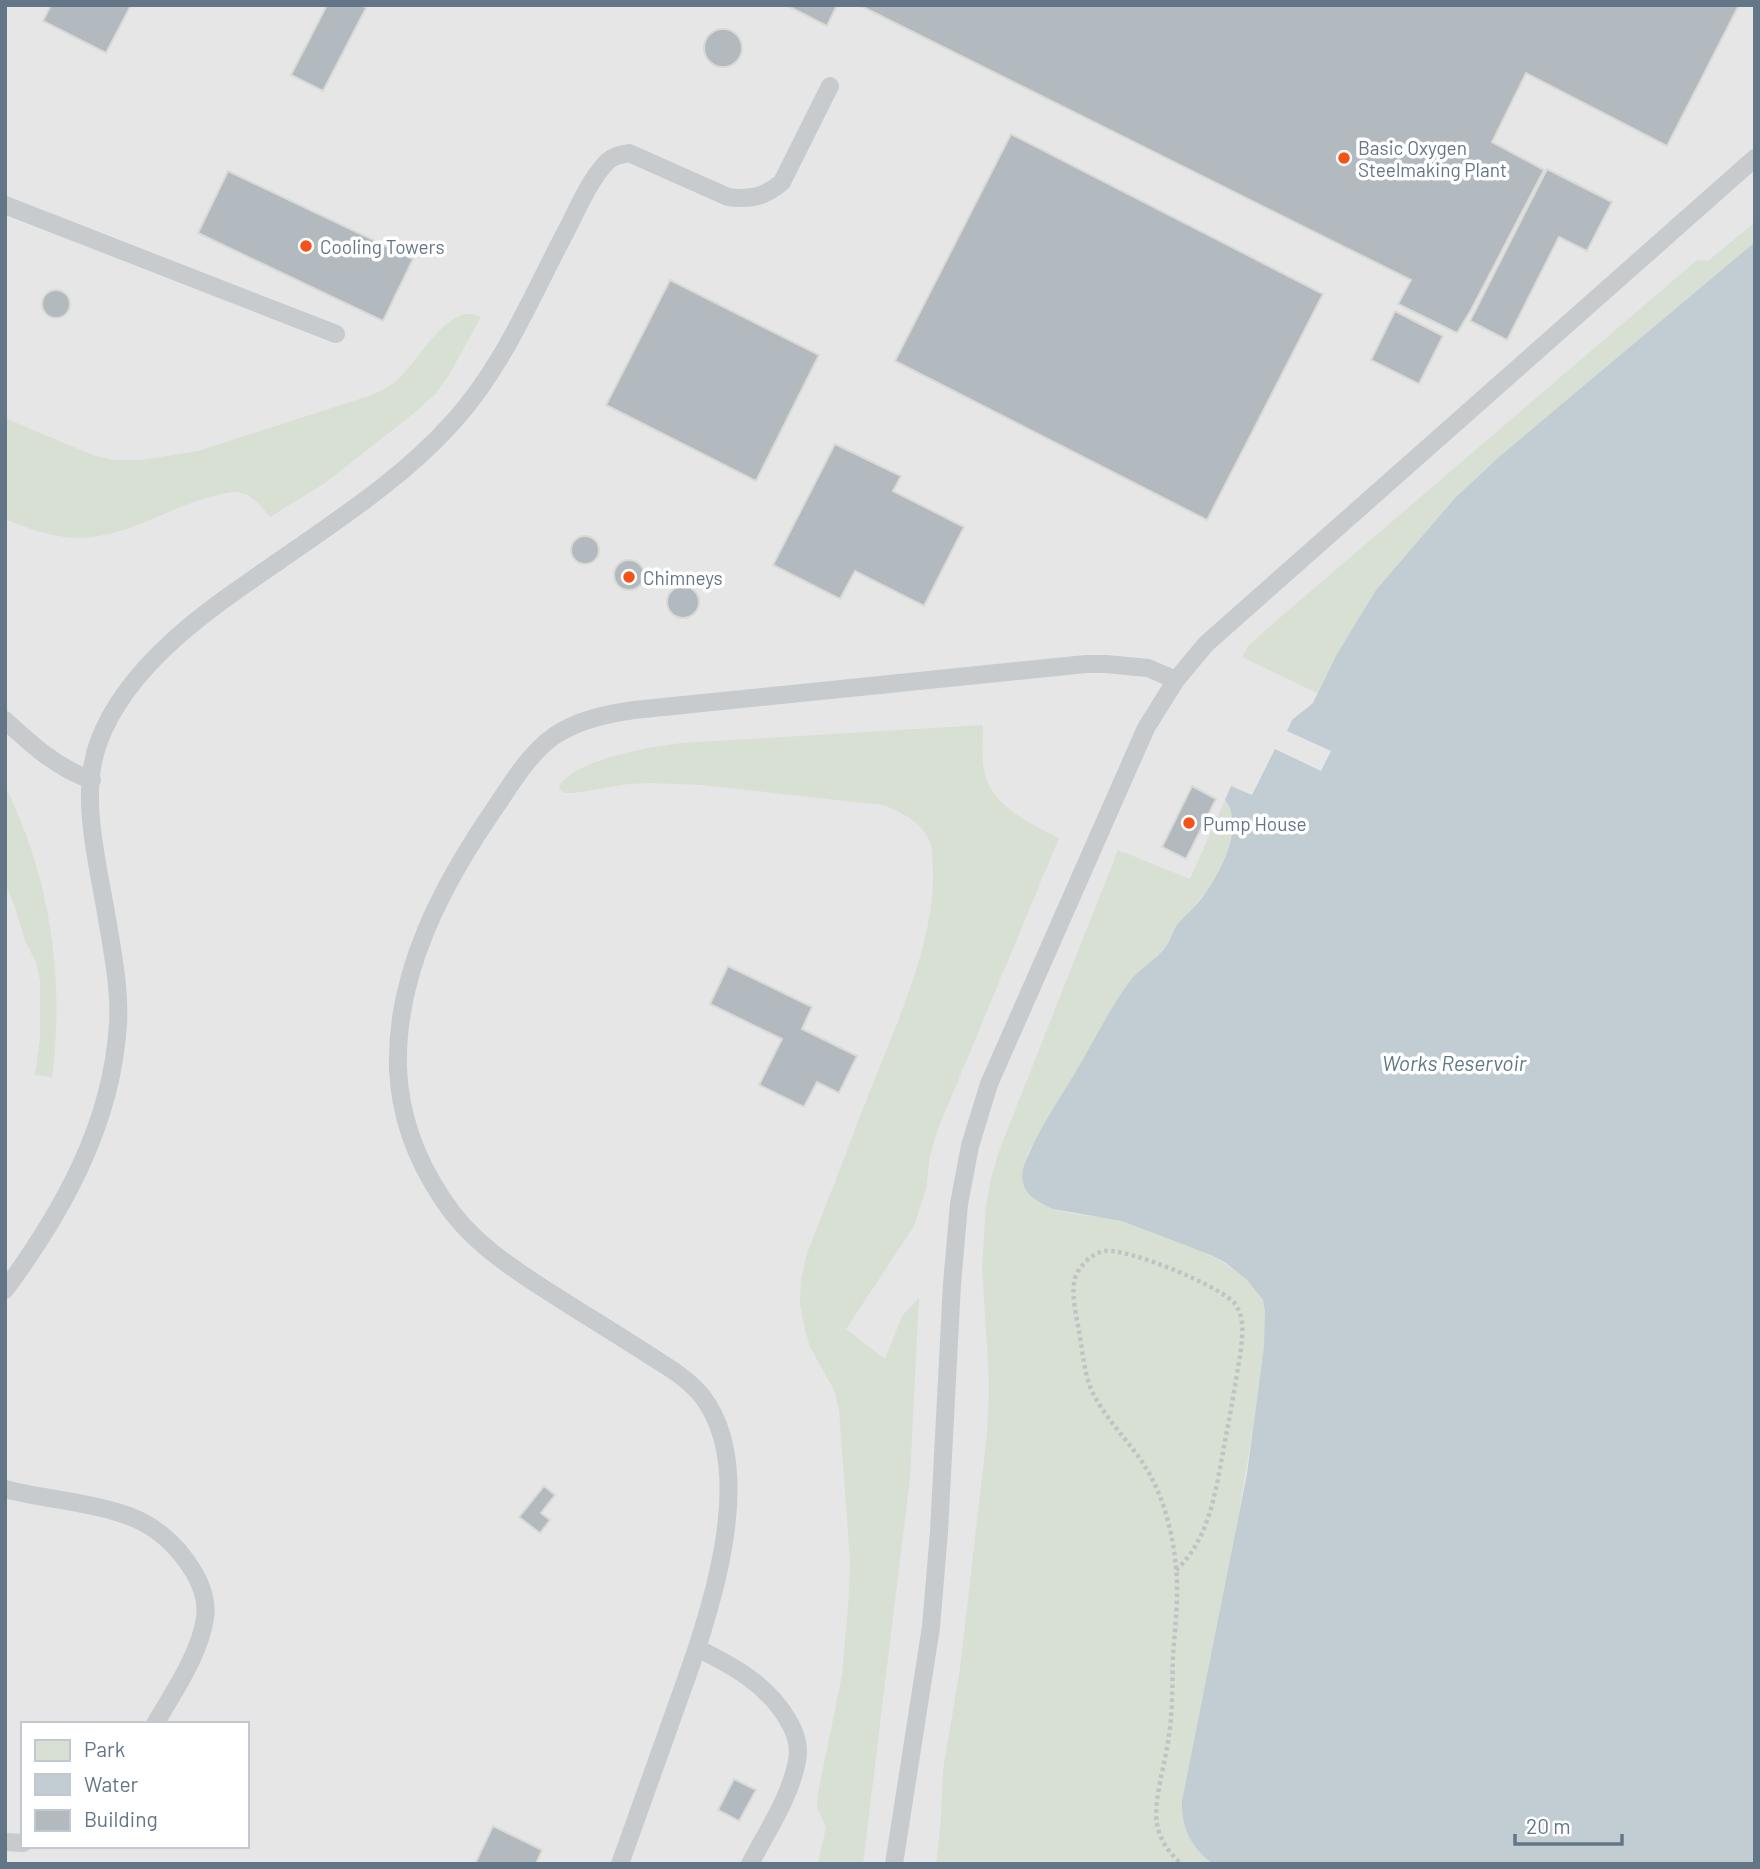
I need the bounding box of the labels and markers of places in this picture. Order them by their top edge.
place label: Basic Oxygen Steelmaking Plant [1358,136,1507,181]
marker: Basic Oxygen Steelmaking Plant [1336,150,1352,166]
place label: Cooling Towers [320,235,445,258]
marker: Cooling Towers [298,238,314,254]
place label: Chimneys [643,566,723,589]
marker: Chimneys [621,569,637,585]
place label: Pump House [1203,812,1307,835]
marker: Pump House [1181,815,1197,831]

